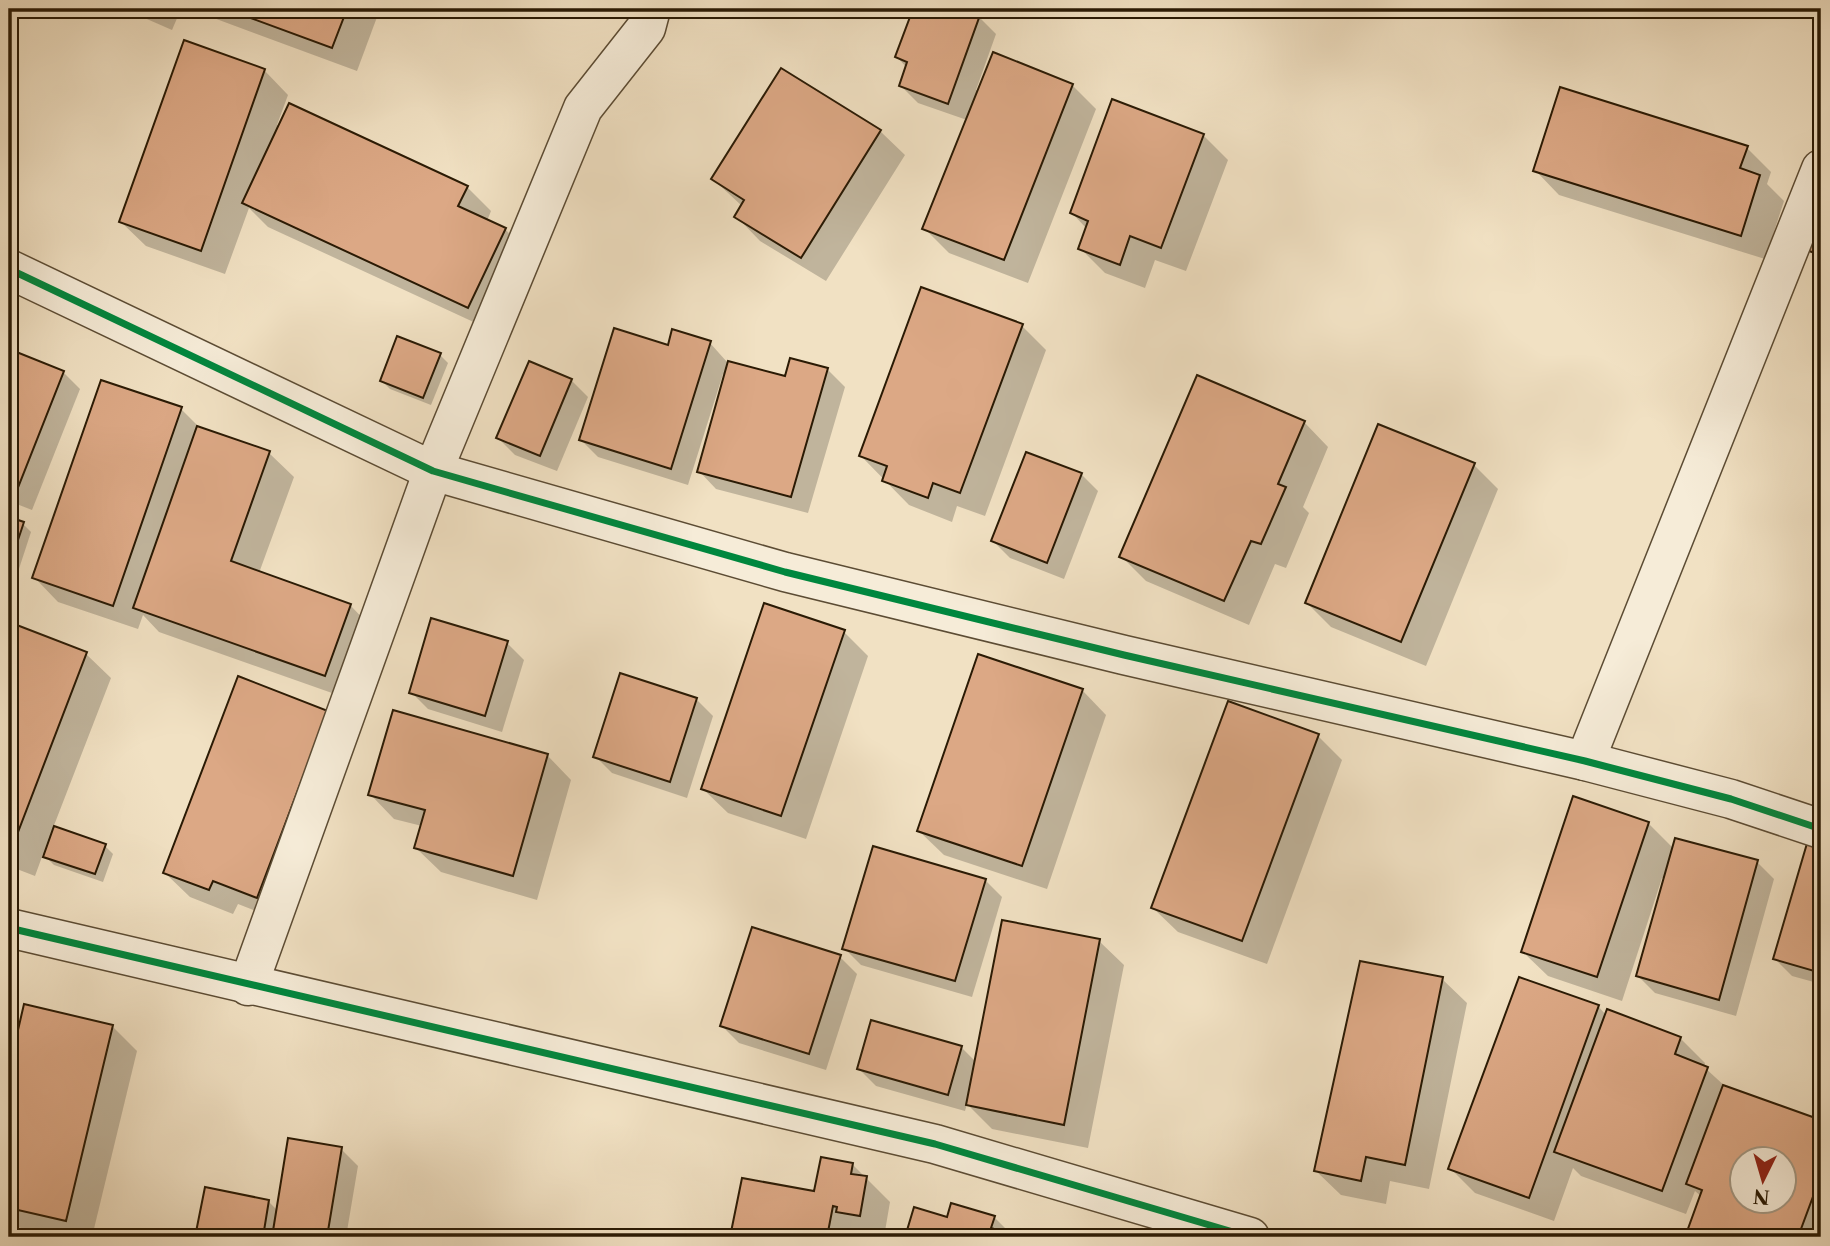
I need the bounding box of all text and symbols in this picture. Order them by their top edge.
north arrow [1728,1144,1798,1214]
text: N [1752,1184,1771,1209]

